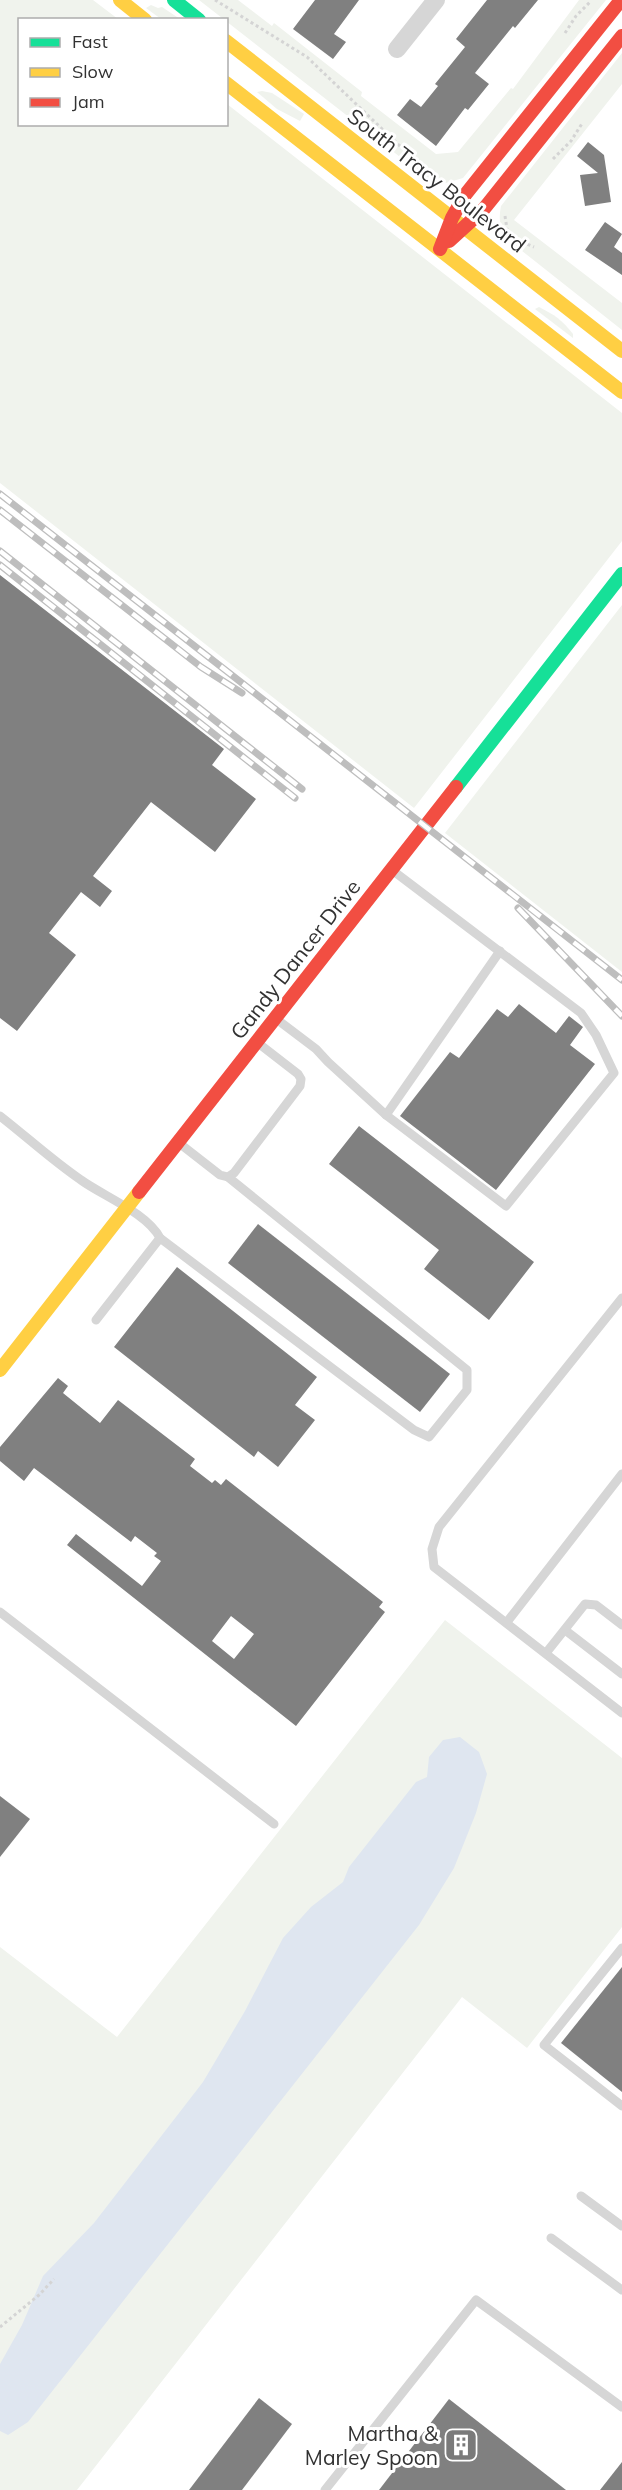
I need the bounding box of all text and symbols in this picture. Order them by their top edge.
legend [18,18,228,126]
text: Fast [72,30,108,53]
text: Slow [72,60,114,83]
text: Jam [72,90,105,113]
street label: South Tracy Boulevard [343,102,531,258]
street label: Gandy Dancer Drive [225,874,365,1044]
place label: Martha & Marley Spoon [305,2420,439,2470]
building icon: Martha & Marley Spoon [443,2427,479,2463]

